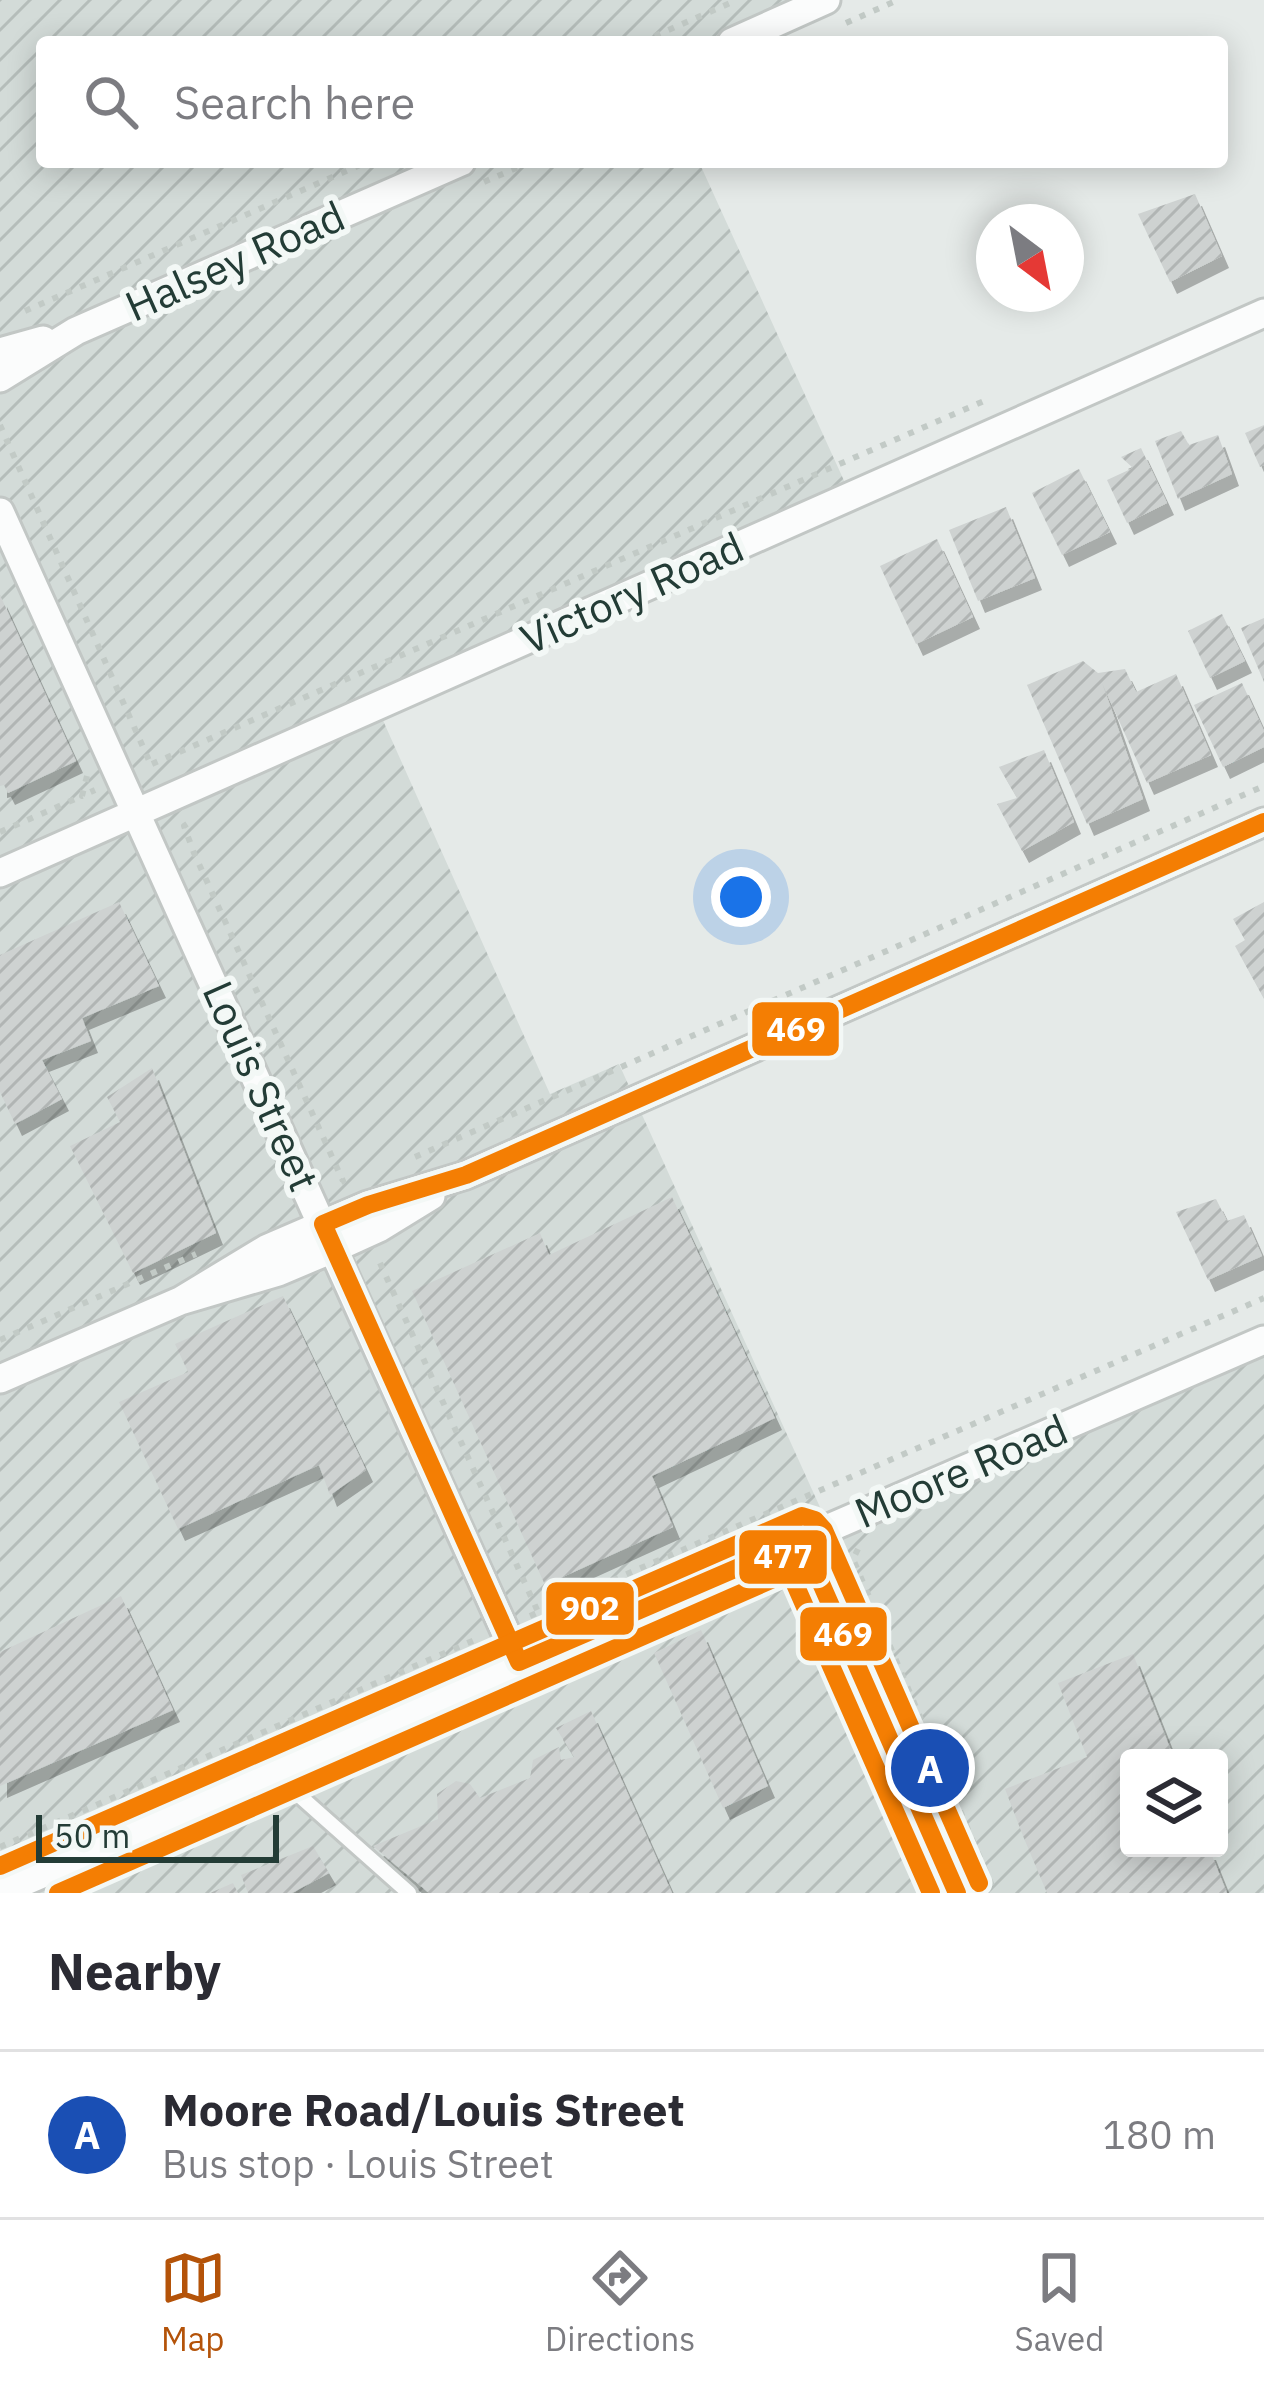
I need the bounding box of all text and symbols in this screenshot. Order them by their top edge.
search box [36,36,1228,168]
icon: search [78,69,144,135]
text: Search here [174,73,415,131]
street label: Halsey Road [117,188,353,333]
north arrow [976,204,1084,312]
street label: Victory Road [512,519,752,666]
your location [711,867,771,927]
street label: Louis Street [191,972,332,1199]
line badge: 469 [750,1000,841,1058]
text: 469 [766,1007,826,1050]
street label: Moore Road [846,1401,1076,1540]
line badge: 477 [737,1528,829,1586]
text: 477 [753,1534,813,1577]
line badge: 902 [544,1580,636,1637]
text: 902 [560,1586,620,1629]
line badge: 469 [798,1605,889,1663]
text: 469 [813,1612,873,1655]
pin: A [891,1723,969,1813]
map controls [1120,1749,1228,1857]
button: layers [1120,1749,1228,1857]
scale bar [36,1809,279,1862]
text: 50 m [54,1814,130,1857]
text: Nearby [48,1938,221,2004]
text: Moore Road/Louis Street [162,2080,685,2138]
text: A [74,2109,100,2160]
text: 180 m [1103,2109,1216,2160]
text: Bus stop · Louis Street [162,2138,554,2189]
tab: Map [160,2245,226,2360]
tab: Directions [545,2245,695,2360]
tab: Saved [1015,2245,1104,2360]

